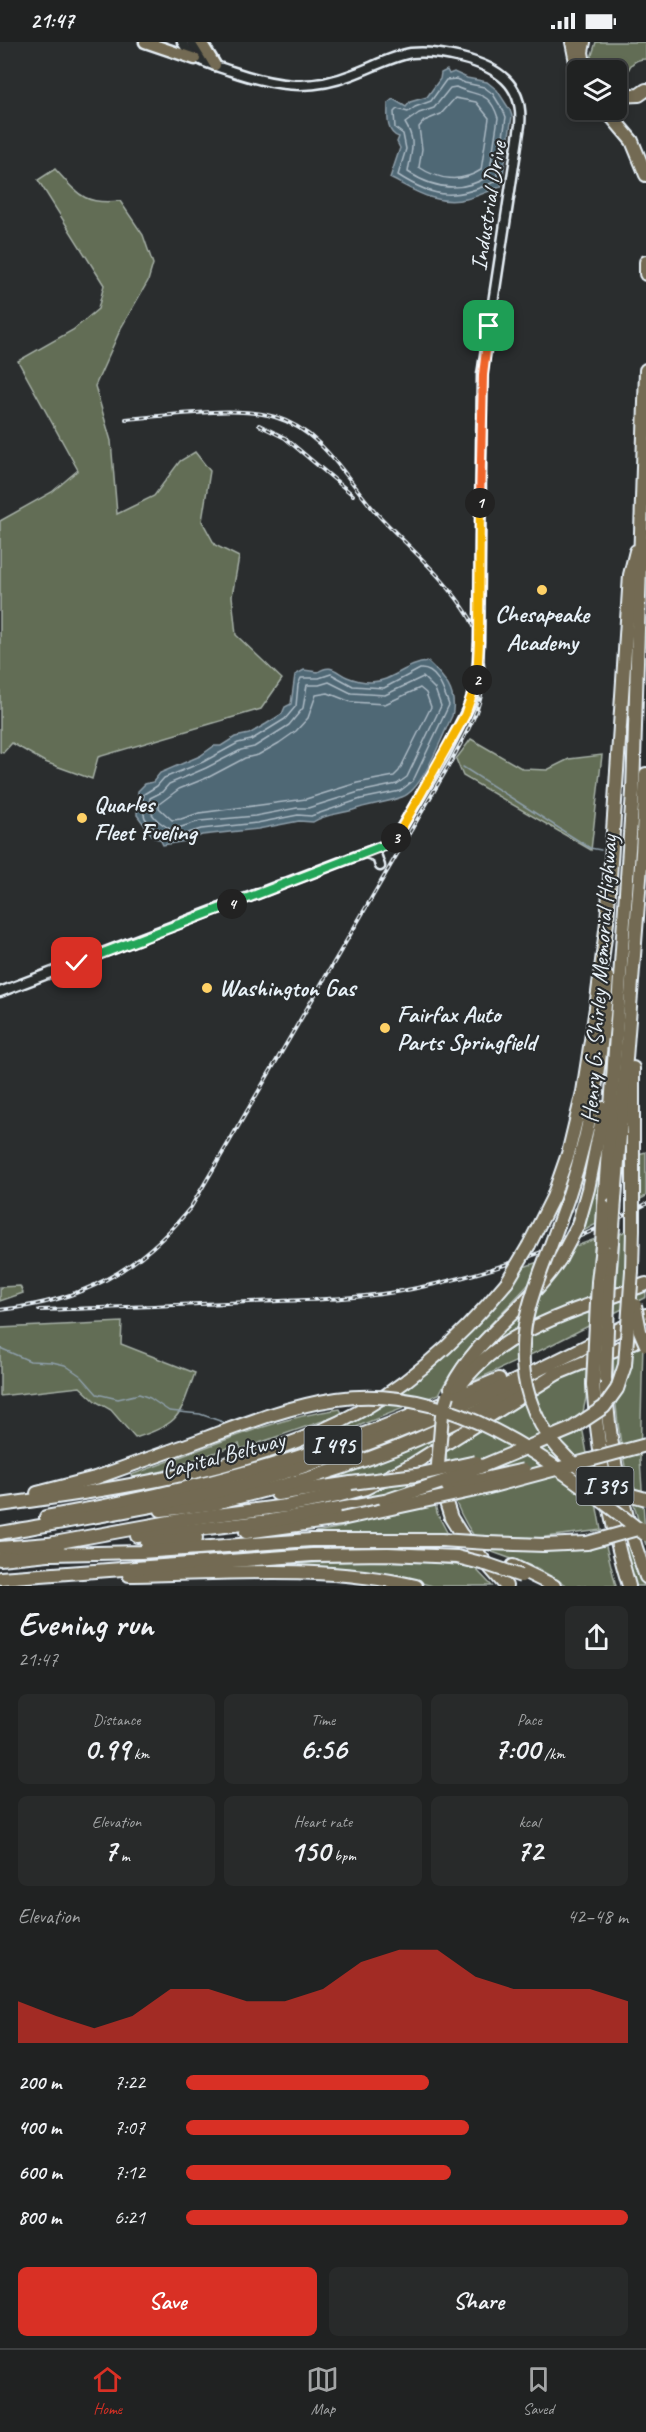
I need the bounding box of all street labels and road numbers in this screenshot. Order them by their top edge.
street label: Industrial Drive [463,137,513,273]
street label: Henry G. Shirley Memorial Highway [574,832,624,1124]
street label: Capital Beltway [158,1424,289,1486]
road number: I 495 [304,1426,362,1464]
road number: I 395 [576,1467,634,1505]

